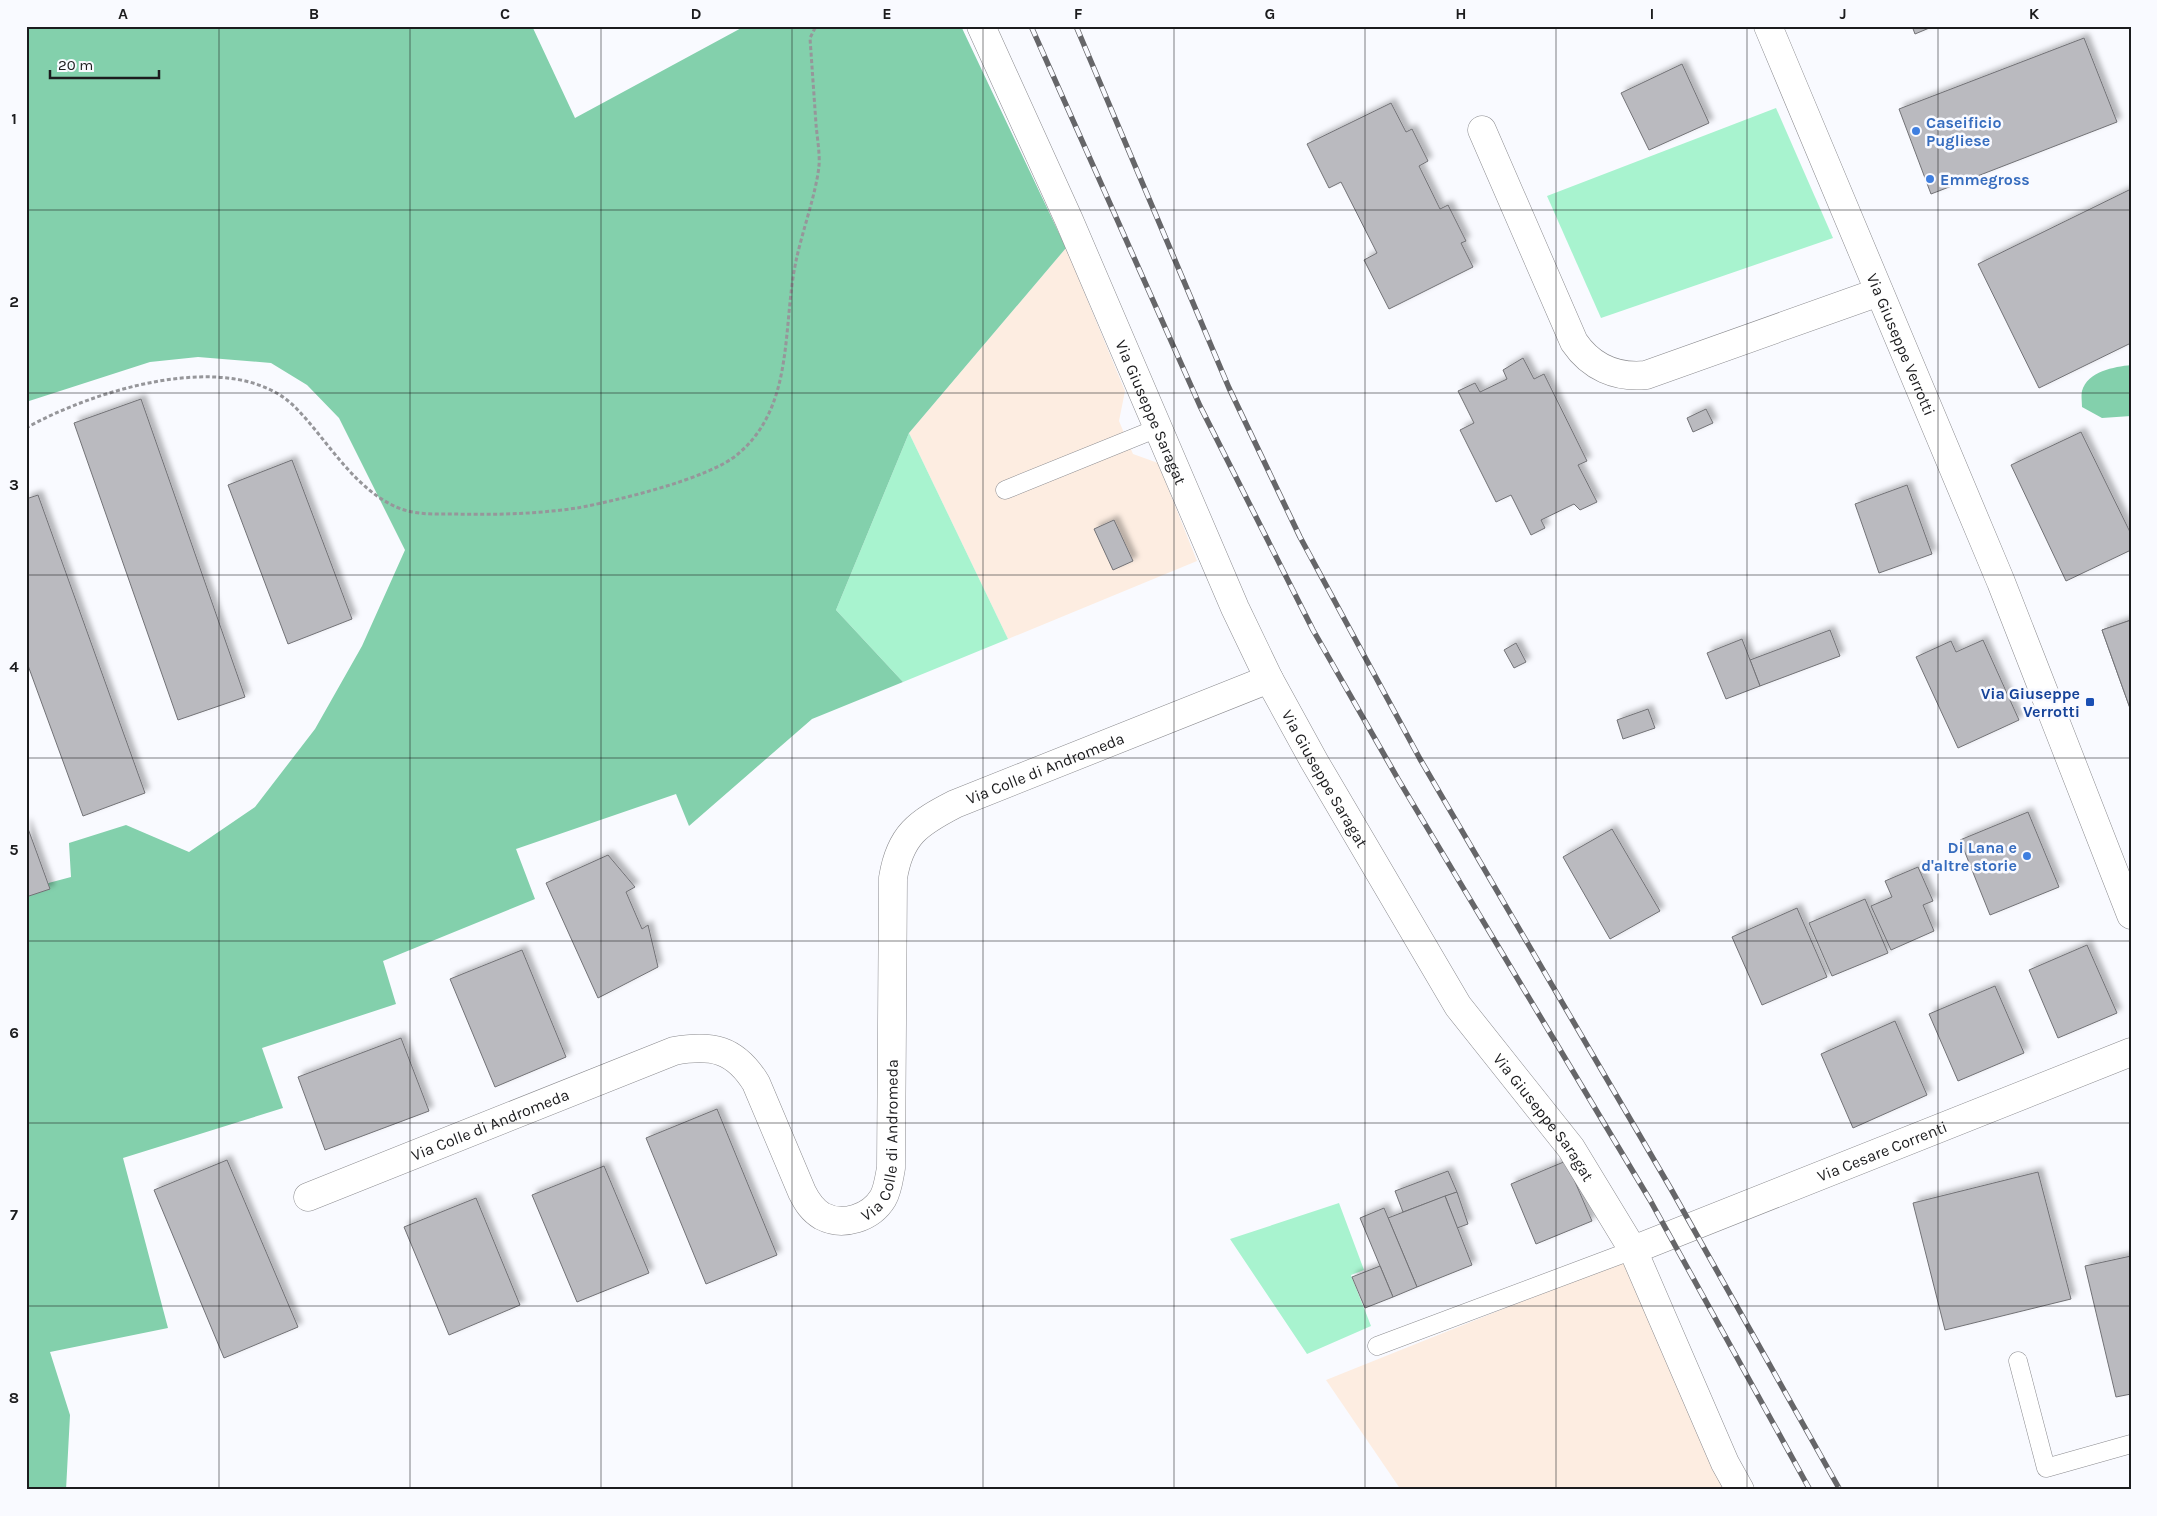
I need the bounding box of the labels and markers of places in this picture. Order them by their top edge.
place label: Caseificio Pugliese [1926,113,2002,150]
marker: Caseificio Pugliese [1910,125,1922,137]
place label: Emmegross [1940,170,2030,189]
marker: Emmegross [1924,173,1936,185]
place label: Via Giuseppe Verrotti [1981,684,2080,721]
marker: Via Giuseppe Verrotti [2084,696,2096,708]
place label: Di Lana e d'altre storie [1921,838,2017,875]
marker: Di Lana e d'altre storie [2021,850,2033,862]

